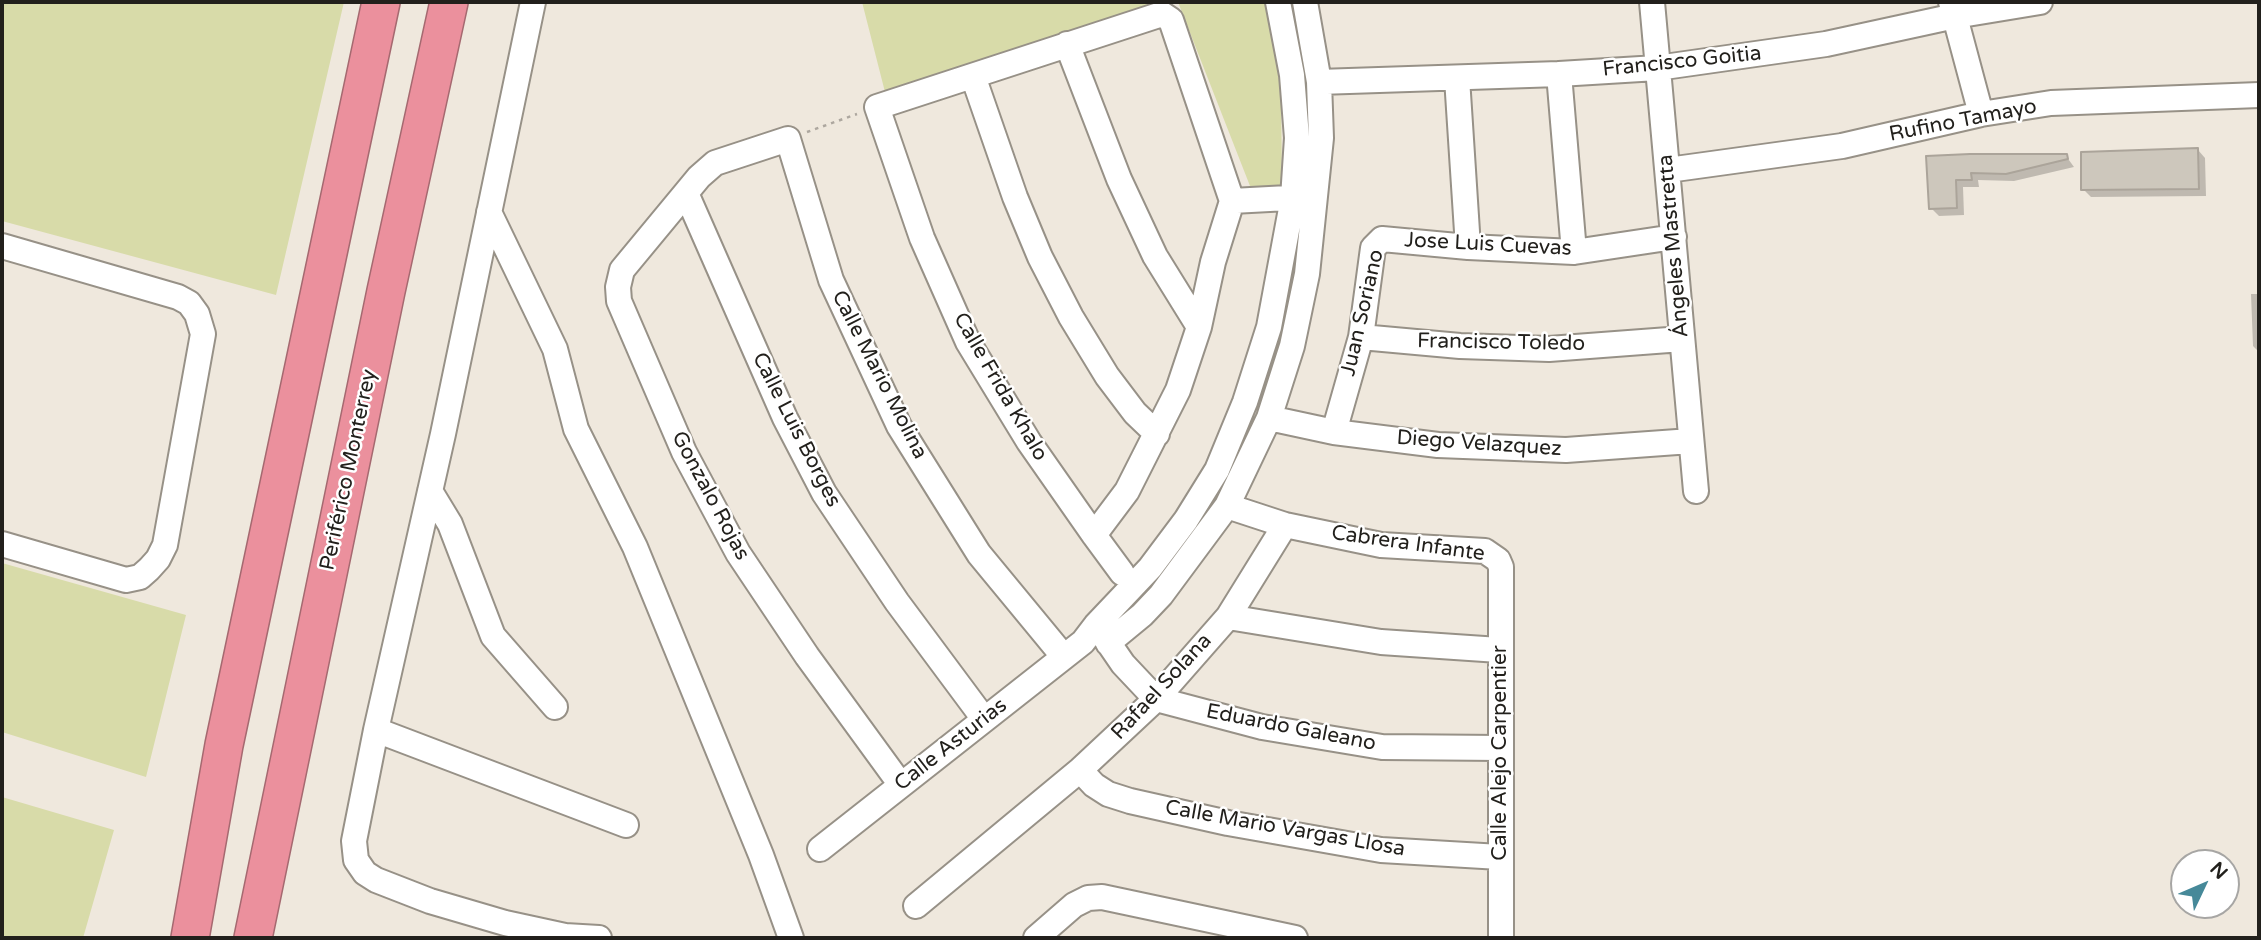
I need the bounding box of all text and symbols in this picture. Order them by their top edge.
street label: Francisco Goitia [1601,41,1763,83]
street label: Rufino Tamayo [1887,94,2039,148]
street label: Ángeles Mastretta [1653,153,1695,339]
street label: Jose Luis Cuevas [1404,228,1572,262]
street label: Juan Soriano [1336,247,1390,379]
street label: Calle Mario Molina [826,287,932,463]
street label: Calle Frida Khalo [947,308,1053,466]
street label: Francisco Toledo [1417,329,1585,357]
street label: Calle Luis Borges [746,349,846,511]
street label: Periférico Monterrey [315,367,383,573]
street label: Diego Velazquez [1396,426,1562,462]
street label: Gonzalo Rojas [666,427,754,565]
street label: Cabrera Infante [1330,521,1486,567]
street label: Rafael Solana [1106,629,1218,745]
street label: Calle Alejo Carpentier [1487,645,1513,861]
street label: Calle Asturias [890,693,1012,797]
street label: Eduardo Galeano [1204,699,1378,757]
street label: Calle Mario Vargas Llosa [1163,795,1407,863]
north arrow [2170,849,2240,919]
text: N [2205,858,2232,884]

